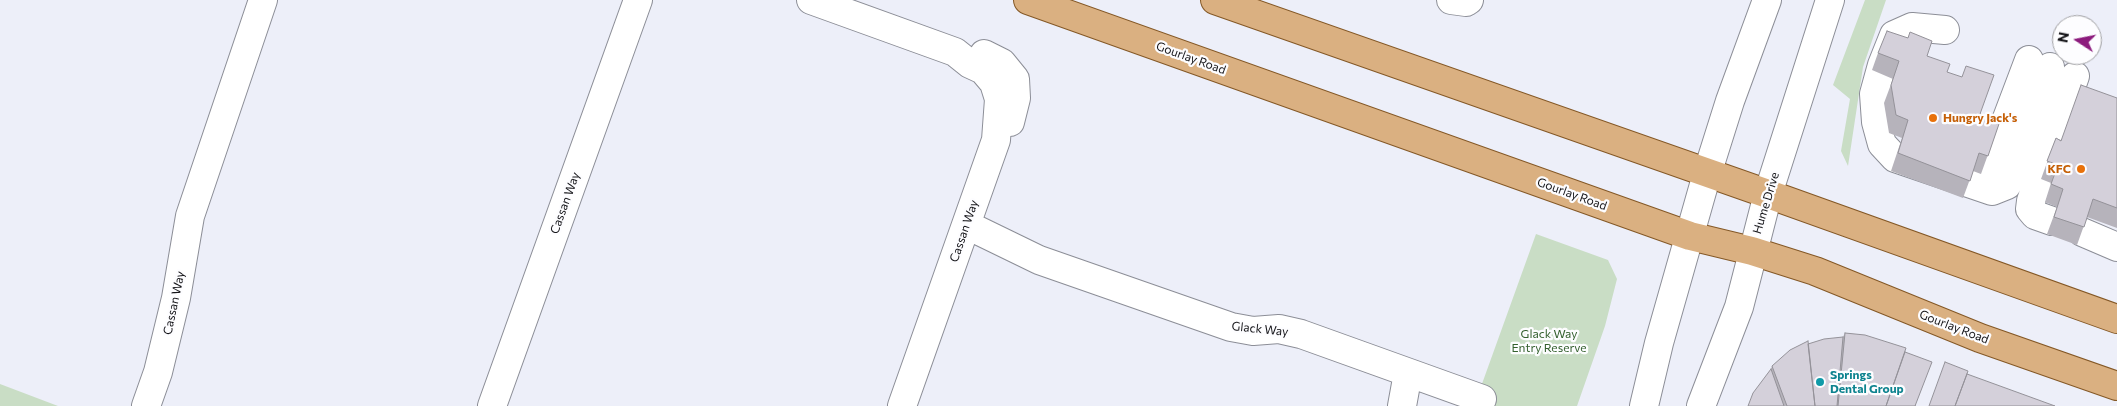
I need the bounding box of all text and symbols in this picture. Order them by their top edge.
north arrow [2052,15,2102,65]
text: N [2053,30,2072,44]
street label: Gourlay Road [1154,39,1228,77]
place label: Hungry Jack's [1943,111,2017,125]
marker: Hungry Jack's [1927,112,1939,124]
place label: KFC [2047,162,2071,176]
marker: KFC [2075,163,2087,175]
street label: Cassan Way [547,170,583,236]
street label: Hume Drive [1750,170,1782,236]
street label: Gourlay Road [1535,175,1609,213]
street label: Cassan Way [947,198,981,264]
street label: Cassan Way [160,270,188,336]
street label: Gourlay Road [1917,307,1991,347]
street label: Glack Way [1231,319,1289,339]
park label: Glack Way Entry Reserve [1511,327,1587,355]
place label: Springs Dental Group [1830,368,1904,396]
marker: Springs Dental Group [1814,376,1826,388]

